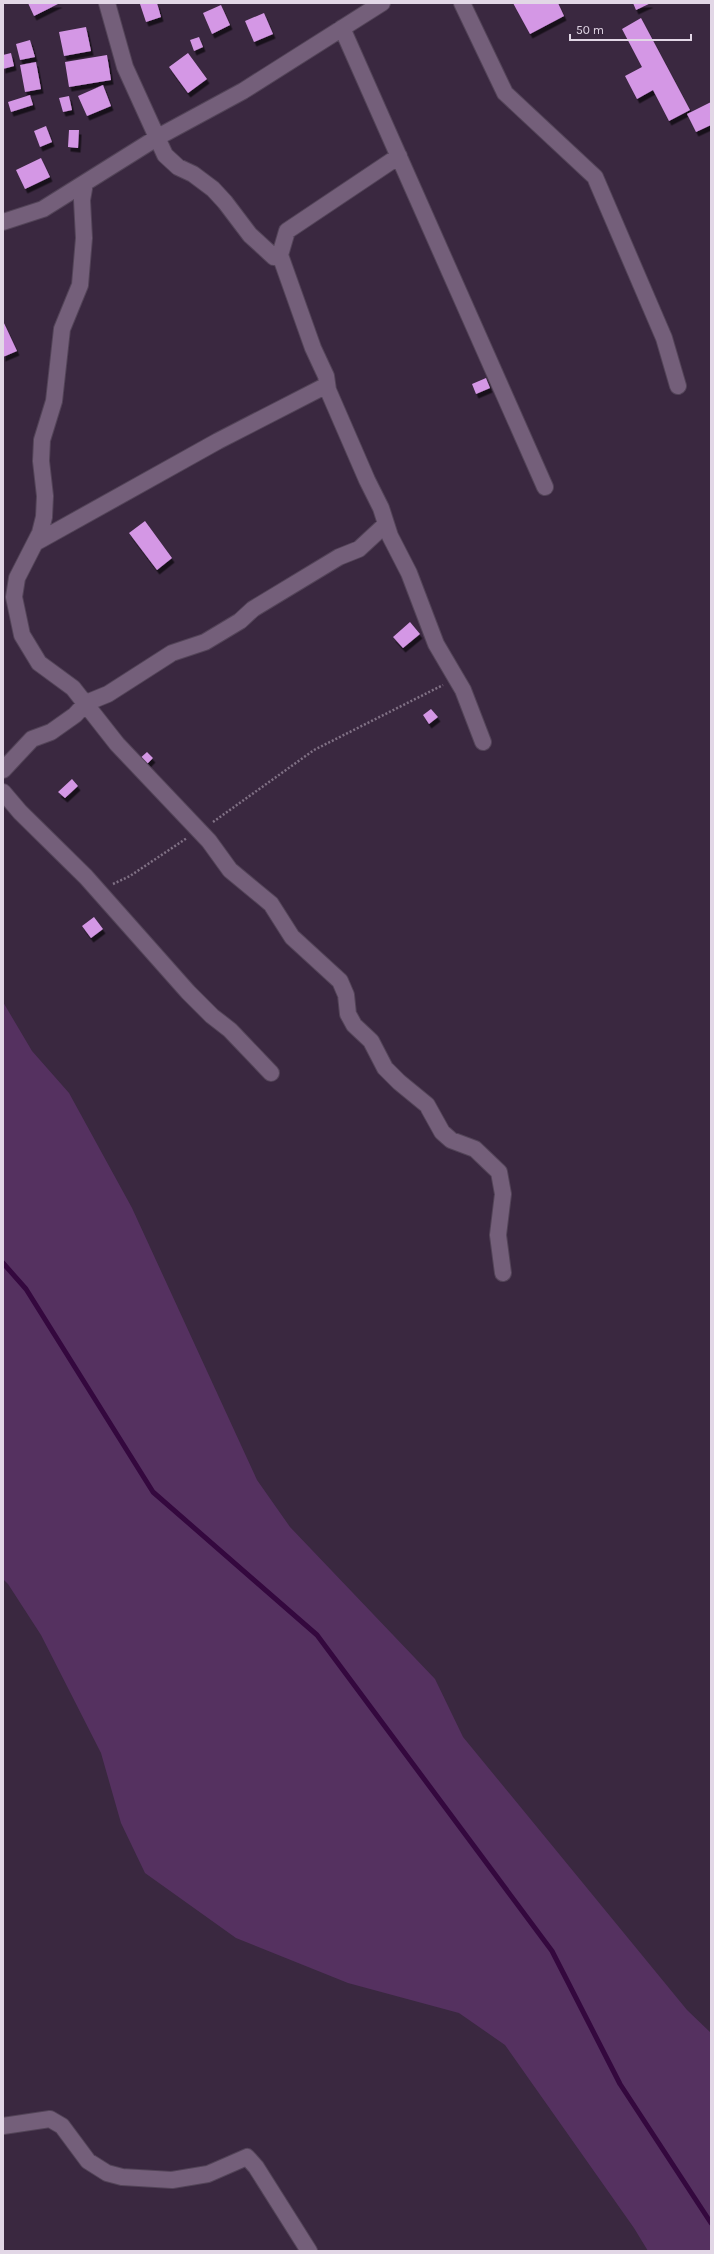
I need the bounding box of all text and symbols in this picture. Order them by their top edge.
scale bar [570,16,691,42]
text: 50 m [576,23,604,37]

